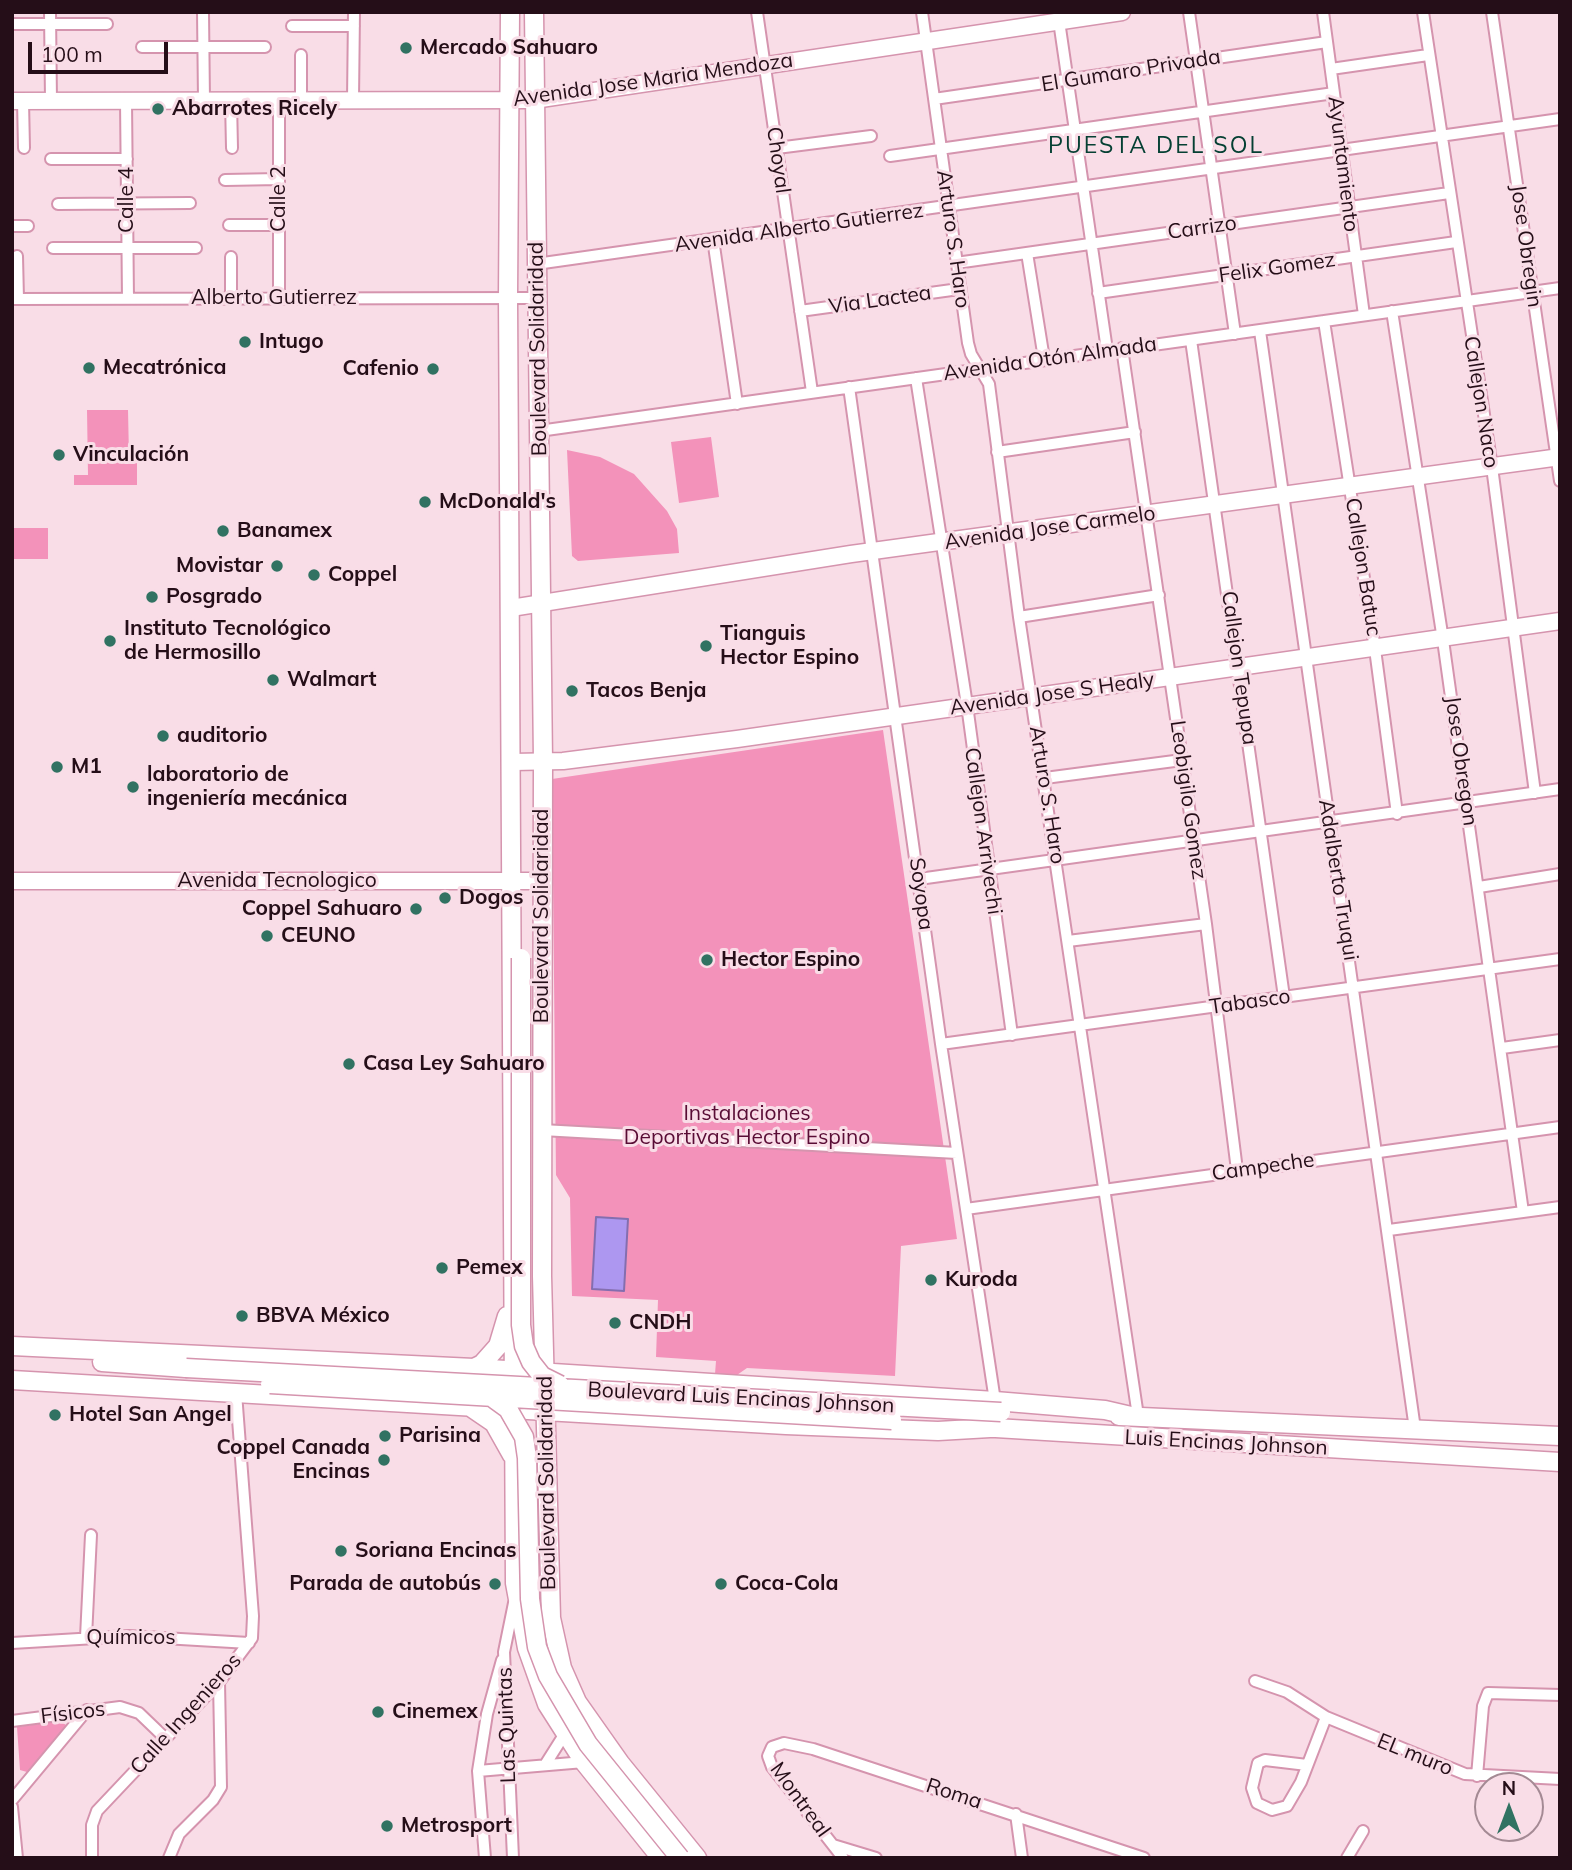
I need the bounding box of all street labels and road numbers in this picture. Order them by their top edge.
street label: El Gumaro Privada [1040,44,1222,98]
street label: Avenida Jose Maria Mendoza [511,48,795,112]
street label: Ayuntamiento [1322,95,1364,233]
street label: Choyal [761,125,795,195]
street label: Calle 2 [266,166,292,232]
street label: Calle 4 [114,167,140,233]
street label: Arturo S. Haro [931,168,975,310]
street label: Jose Obregin [1505,183,1547,309]
street label: Avenida Alberto Gutierrez [673,198,925,258]
street label: Carrizo [1166,211,1238,245]
street label: Boulevard Solidaridad [524,242,552,456]
street label: Felix Gomez [1217,247,1337,289]
street label: Via Lactea [827,280,933,320]
street label: Alberto Gutierrez [191,285,357,311]
street label: Avenida Otón Almada [942,332,1158,386]
street label: Callejon Naco [1458,334,1504,470]
street label: Callejon Batuc [1340,496,1386,638]
street label: Avenida Jose Carmelo [943,501,1157,555]
street label: Callejon Tepupa [1216,589,1262,747]
street label: Avenida Jose S Healy [948,667,1156,721]
street label: Jose Obregon [1439,694,1483,828]
street label: Leobigilo Gomez [1164,719,1212,881]
street label: Arturo S. Haro [1024,724,1070,866]
street label: Callejon Arrivechi [959,746,1007,916]
street label: Adalberto Truqui [1313,798,1363,962]
street label: Boulevard Solidaridad [529,809,555,1023]
street label: Soyopa [903,856,939,932]
street label: Avenida Tecnologico [177,868,377,894]
street label: Tabasco [1208,984,1292,1020]
street label: Campeche [1210,1147,1316,1187]
street label: Boulevard Solidaridad [533,1376,561,1590]
street label: Boulevard Luis Encinas Johnson [587,1377,895,1419]
street label: Luis Encinas Johnson [1124,1425,1328,1461]
street label: Químicos [86,1625,176,1651]
street label: Calle Ingenieros [125,1648,247,1780]
street label: Las Quintas [492,1667,522,1783]
street label: Físicos [39,1697,107,1729]
street label: EL muro [1374,1728,1456,1782]
street label: Montreal [764,1758,836,1842]
street label: Roma [923,1773,985,1815]

